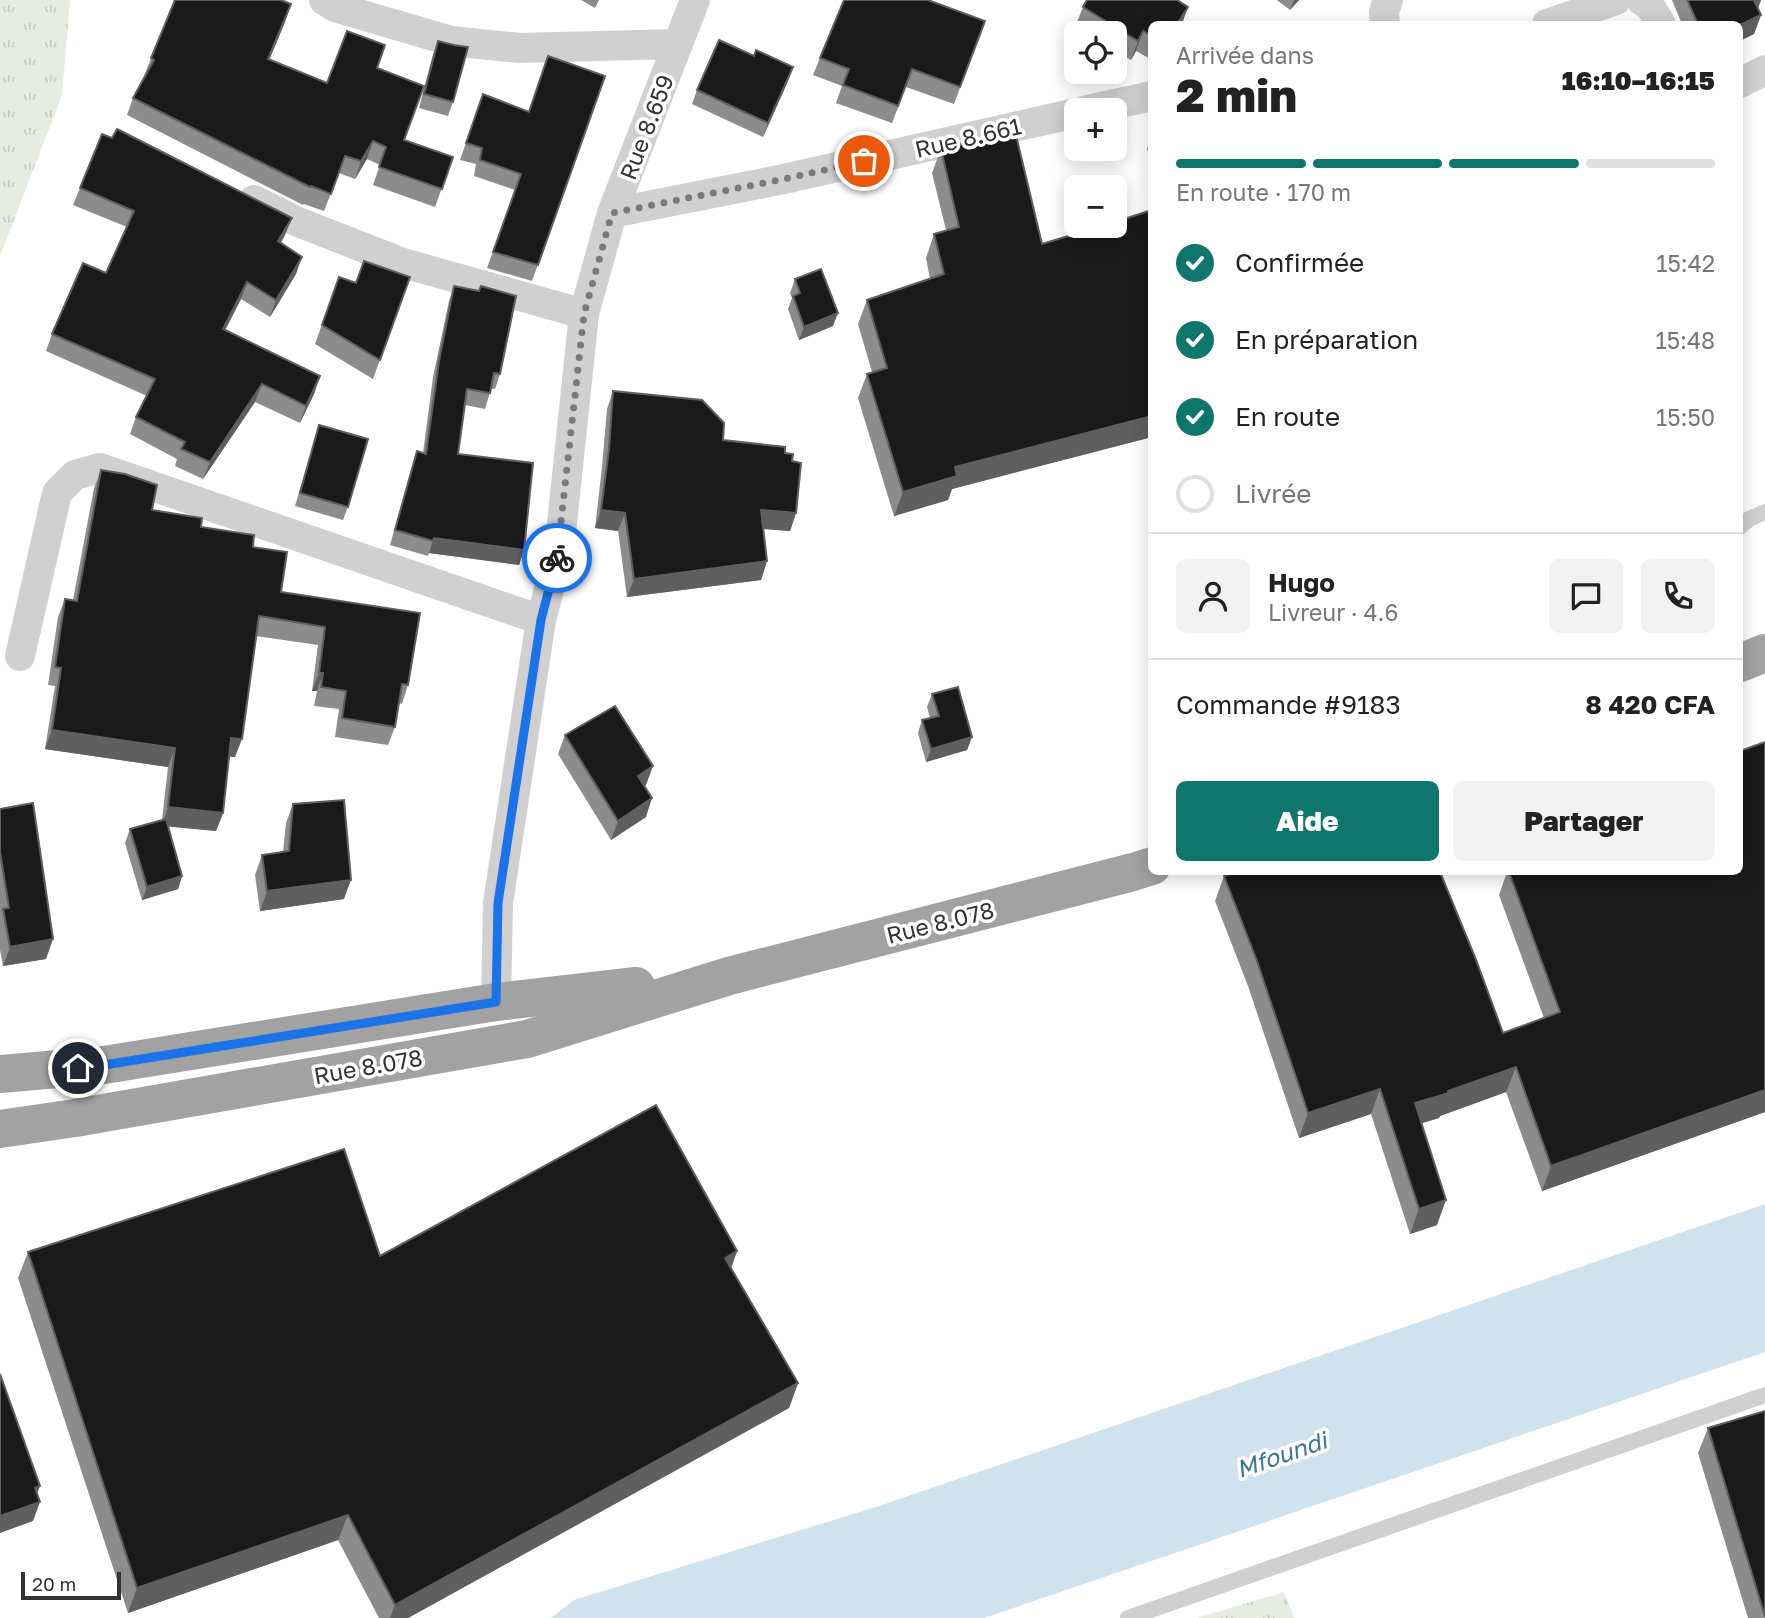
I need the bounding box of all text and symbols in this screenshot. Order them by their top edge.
map controls [1064,21,1127,238]
button: locate [1064,21,1127,84]
text: Arrivée dans [1176,41,1314,69]
text: 16:10–16:15 [1562,65,1715,96]
text: 2 min [1176,67,1297,122]
street label: Rue 8.659 [613,70,679,184]
button: + [1064,98,1127,161]
street label: Rue 8.661 [912,111,1024,163]
pin [834,131,894,191]
icon: bag [845,142,883,180]
button: − [1064,175,1127,238]
text: En route · 170 m [1176,178,1351,206]
icon: check [1176,244,1214,282]
text: Confirmée [1235,247,1364,278]
text: 15:42 [1656,249,1715,277]
icon: check [1176,321,1214,359]
text: En préparation [1235,324,1418,355]
text: 15:48 [1656,326,1715,354]
icon: check [1176,398,1214,436]
text: En route [1235,401,1340,432]
text: 15:50 [1656,403,1715,431]
text: Livrée [1235,478,1311,509]
courier [522,523,592,593]
icon: bike [538,539,576,577]
button: person [1176,559,1250,633]
button: chat [1549,559,1623,633]
button: phone [1641,559,1715,633]
text: Hugo [1268,567,1335,598]
text: Livreur · 4.6 [1268,598,1398,626]
text: Commande #9183 [1176,689,1401,720]
text: 8 420 CFA [1585,689,1715,720]
button: Aide [1176,781,1439,861]
button: Partager [1453,781,1715,861]
street label: Rue 8.078 [883,895,997,949]
pin [48,1038,108,1098]
street label: Rue 8.078 [312,1043,424,1089]
icon: home [59,1049,97,1087]
water label: Mfoundi [1232,1424,1333,1483]
scale bar [21,1569,121,1601]
text: 20 m [32,1572,76,1595]

